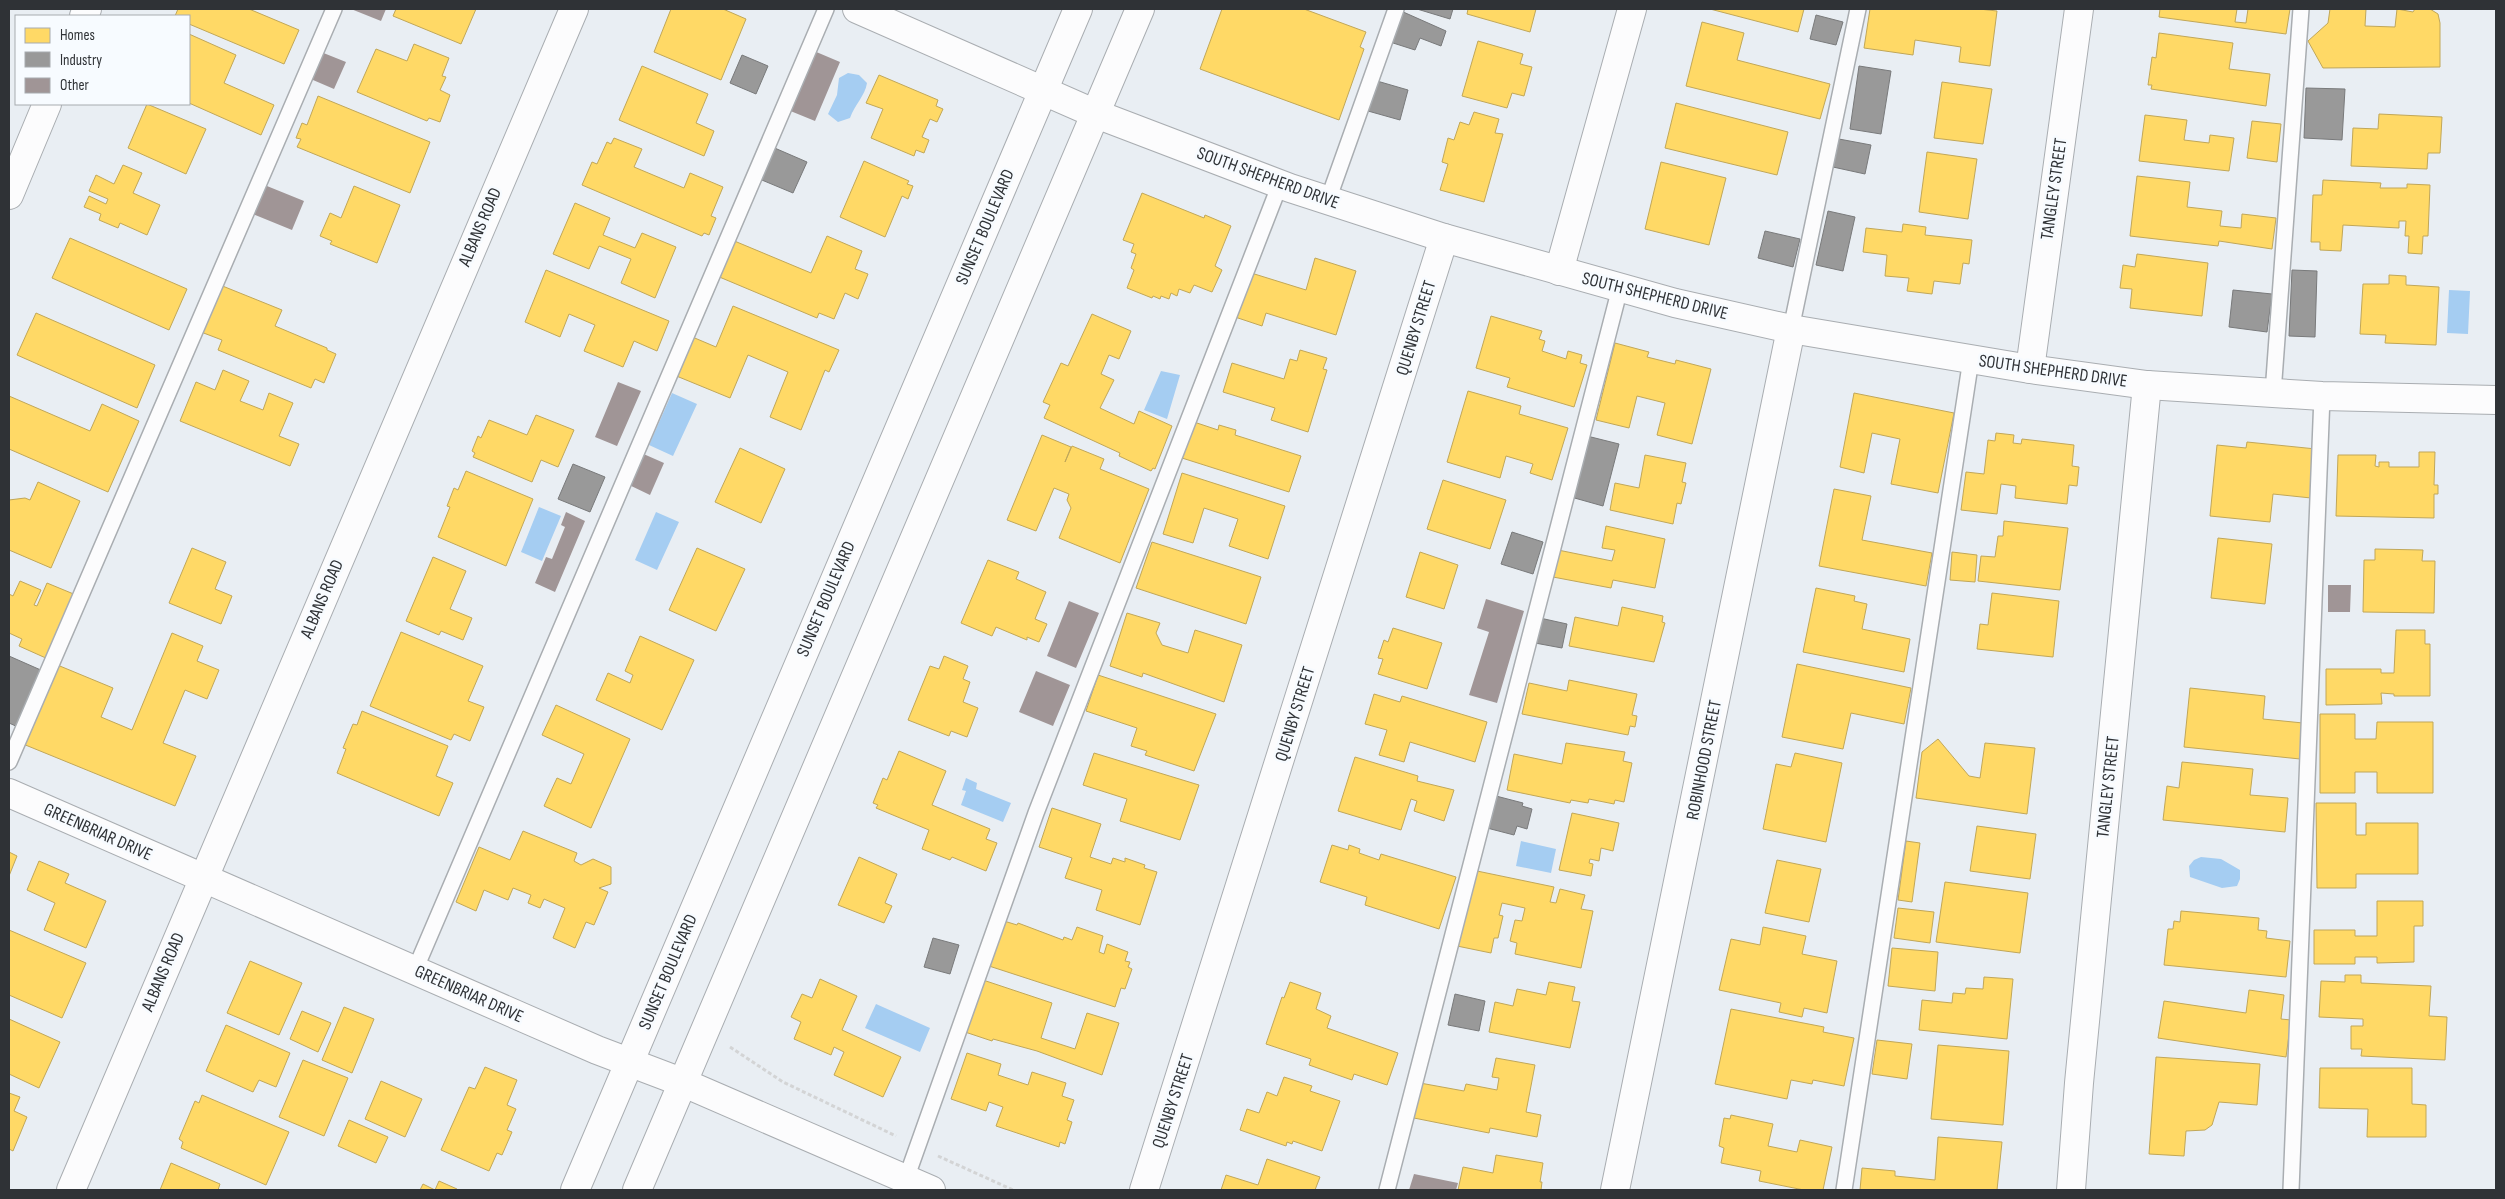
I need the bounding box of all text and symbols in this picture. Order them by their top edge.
legend [15,15,190,105]
text: Homes [60,26,95,45]
text: Industry [60,51,102,70]
text: Other [60,76,89,95]
street label: TANGLEY STREET [2036,137,2072,241]
street label: SOUTH SHEPHERD DRIVE [1194,143,1342,213]
street label: SUNSET BOULEVARD [951,166,1019,288]
street label: ALBANS ROAD [454,185,506,270]
street label: SOUTH SHEPHERD DRIVE [1580,268,1730,324]
street label: QUENBY STREET [1392,278,1440,378]
street label: SOUTH SHEPHERD DRIVE [1977,350,2129,392]
street label: SUNSET BOULEVARD [792,538,860,660]
street label: ALBANS ROAD [296,557,348,642]
street label: QUENBY STREET [1271,664,1319,764]
street label: ROBINHOOD STREET [1682,698,1726,822]
street label: TANGLEY STREET [2092,735,2124,839]
street label: GREENBRIAR DRIVE [41,799,155,865]
street label: SUNSET BOULEVARD [634,911,702,1033]
street label: ALBANS ROAD [137,930,189,1015]
street label: GREENBRIAR DRIVE [412,961,526,1027]
street label: QUENBY STREET [1148,1051,1198,1151]

